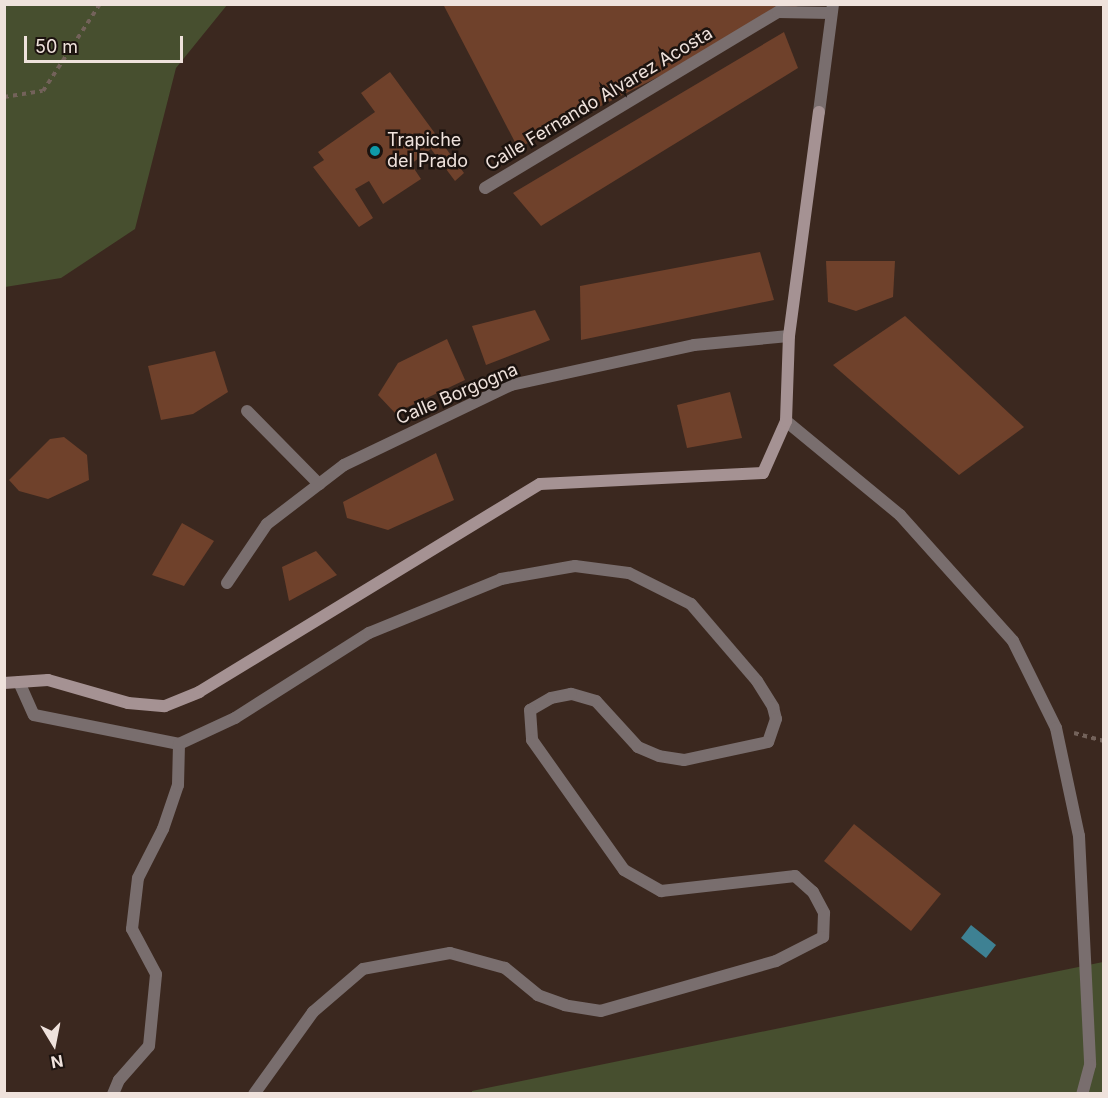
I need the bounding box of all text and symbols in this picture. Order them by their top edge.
street label: Calle Fernando Alvarez Acosta [482,23,716,175]
scale bar [27,24,186,62]
text: 50 m [35,36,78,57]
place label: Trapiche del Prado [387,130,468,172]
marker: Trapiche del Prado [368,144,382,158]
street label: Calle Borgogna [393,359,521,429]
north arrow [24,1014,84,1074]
text: N [49,1051,65,1073]

